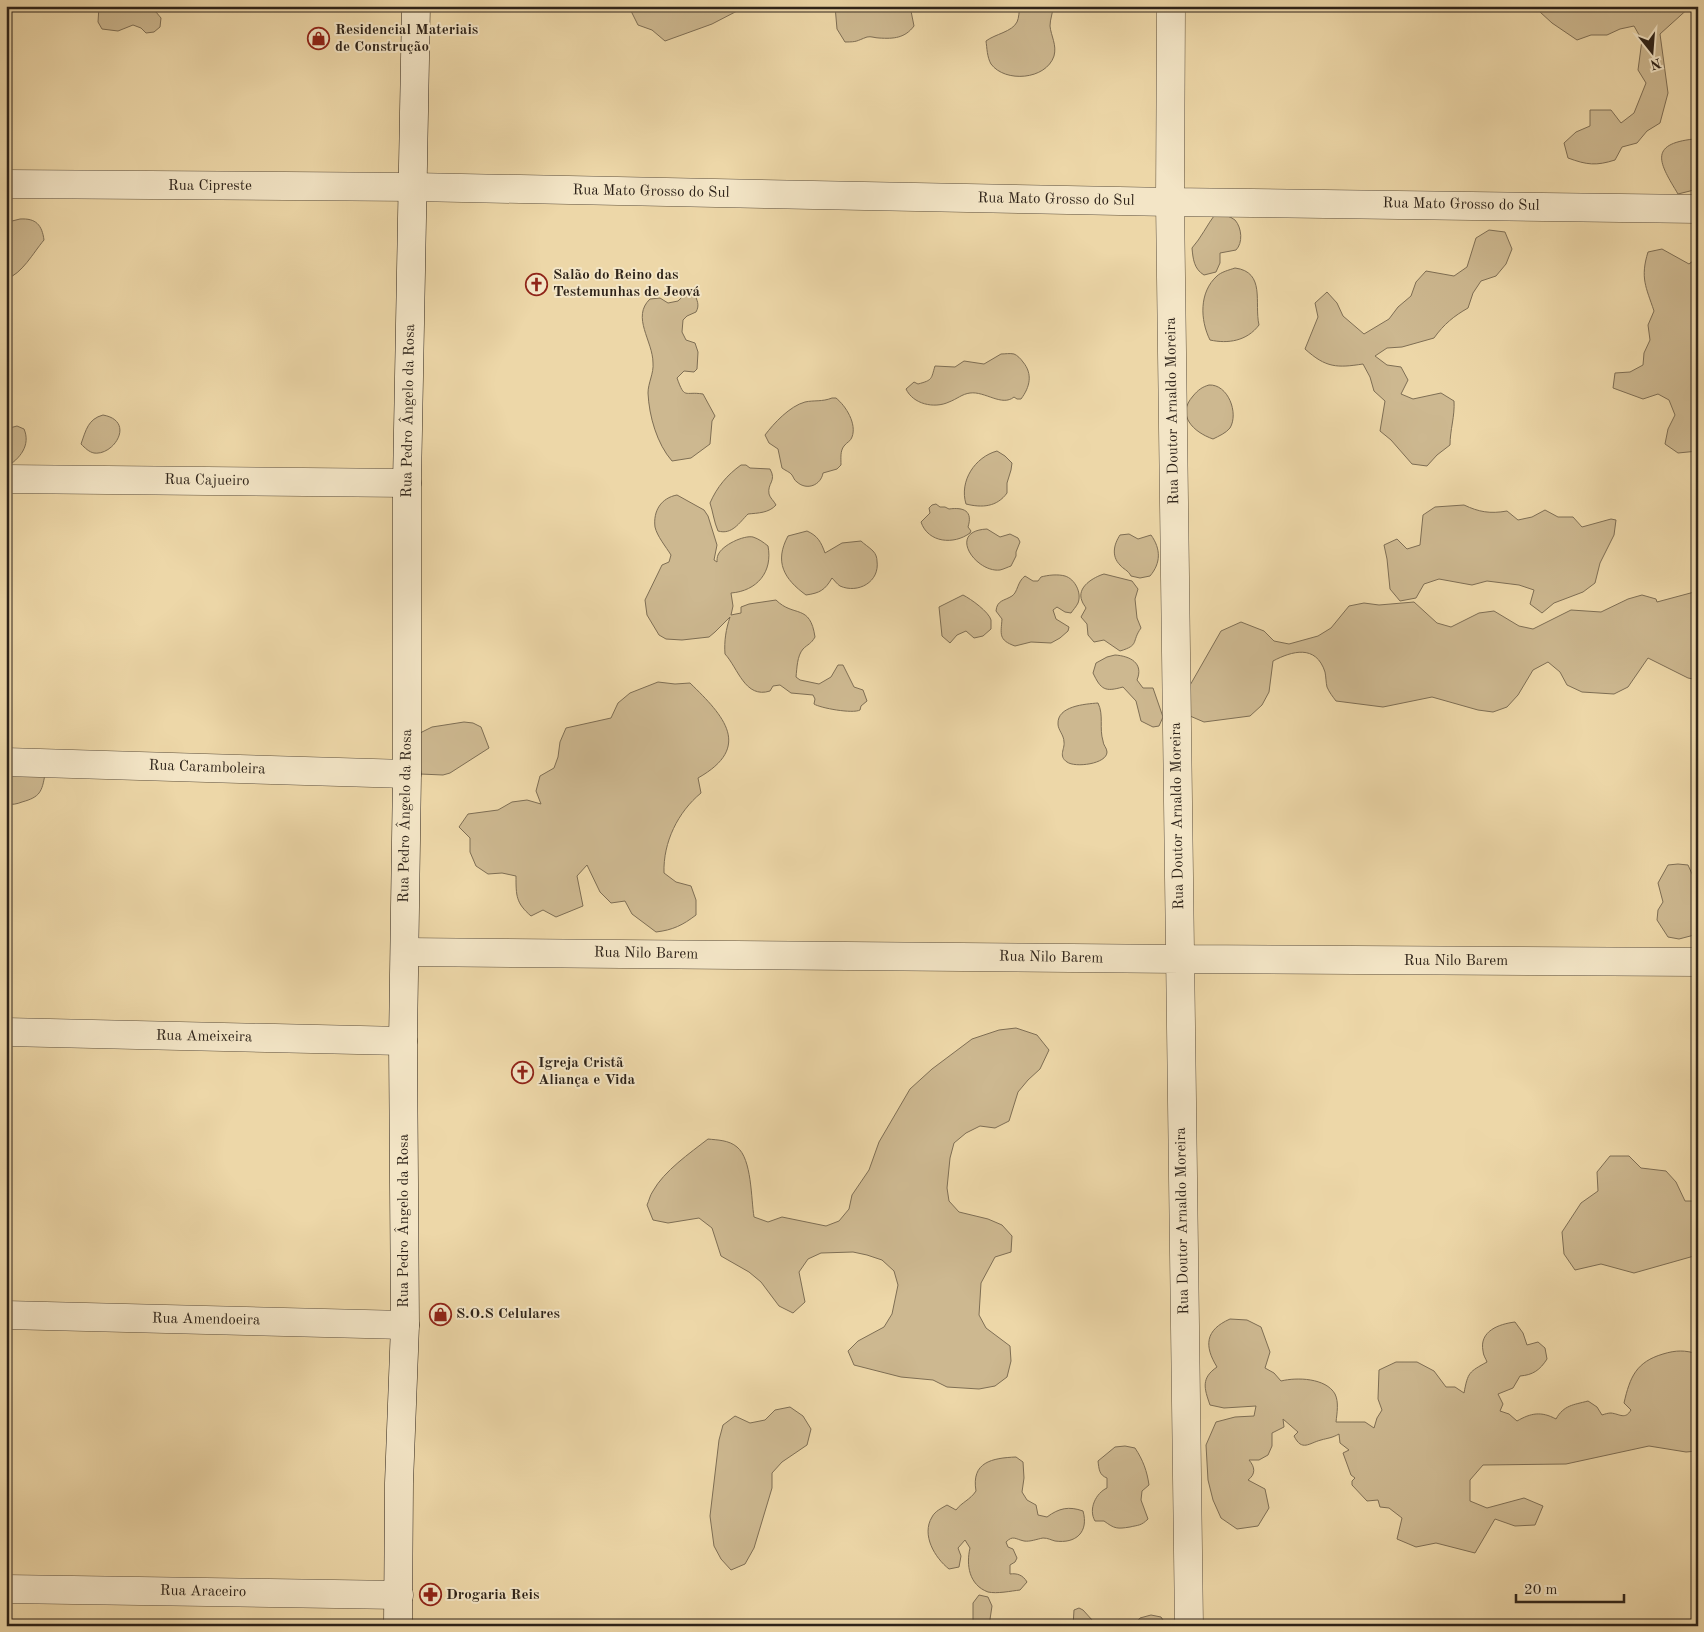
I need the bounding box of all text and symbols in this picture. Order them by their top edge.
place label: Residencial Materiais de Construção [335,23,478,55]
shop icon: Residencial Materiais de Construção [307,27,331,51]
north arrow [1626,28,1676,78]
text: N [1648,55,1663,72]
street label: Rua Cipreste [168,179,252,194]
street label: Rua Mato Grosso do Sul [572,183,730,201]
street label: Rua Mato Grosso do Sul [977,191,1135,209]
street label: Rua Mato Grosso do Sul [1382,196,1540,214]
place label: Salão do Reino das Testemunhas de Jeová [553,268,701,300]
church icon: Salão do Reino das Testemunhas de Jeová [525,272,549,296]
street label: Rua Doutor Arnaldo Moreira [1164,316,1182,505]
street label: Rua Pedro Ângelo da Rosa [397,323,418,498]
street label: Rua Cajueiro [164,473,250,489]
street label: Rua Doutor Arnaldo Moreira [1169,721,1187,910]
street label: Rua Pedro Ângelo da Rosa [394,728,415,903]
street label: Rua Caramboleira [148,758,266,778]
street label: Rua Nilo Barem [594,946,698,962]
street label: Rua Nilo Barem [999,950,1103,966]
street label: Rua Nilo Barem [1404,954,1508,969]
street label: Rua Ameixeira [156,1029,253,1045]
place label: Igreja Cristã Aliança e Vida [538,1056,636,1088]
church icon: Igreja Cristã Aliança e Vida [510,1060,534,1084]
street label: Rua Doutor Arnaldo Moreira [1174,1126,1192,1315]
street label: Rua Pedro Ângelo da Rosa [394,1133,412,1308]
shop icon: S.O.S Celulares [428,1302,452,1326]
place label: S.O.S Celulares [456,1307,560,1322]
street label: Rua Amendoeira [152,1312,261,1328]
scale bar [1516,1572,1624,1604]
pharmacy icon: Drogaria Reis [418,1583,442,1607]
text: 20 m [1524,1583,1558,1598]
street label: Rua Araceiro [160,1584,246,1600]
place label: Drogaria Reis [446,1588,539,1603]

